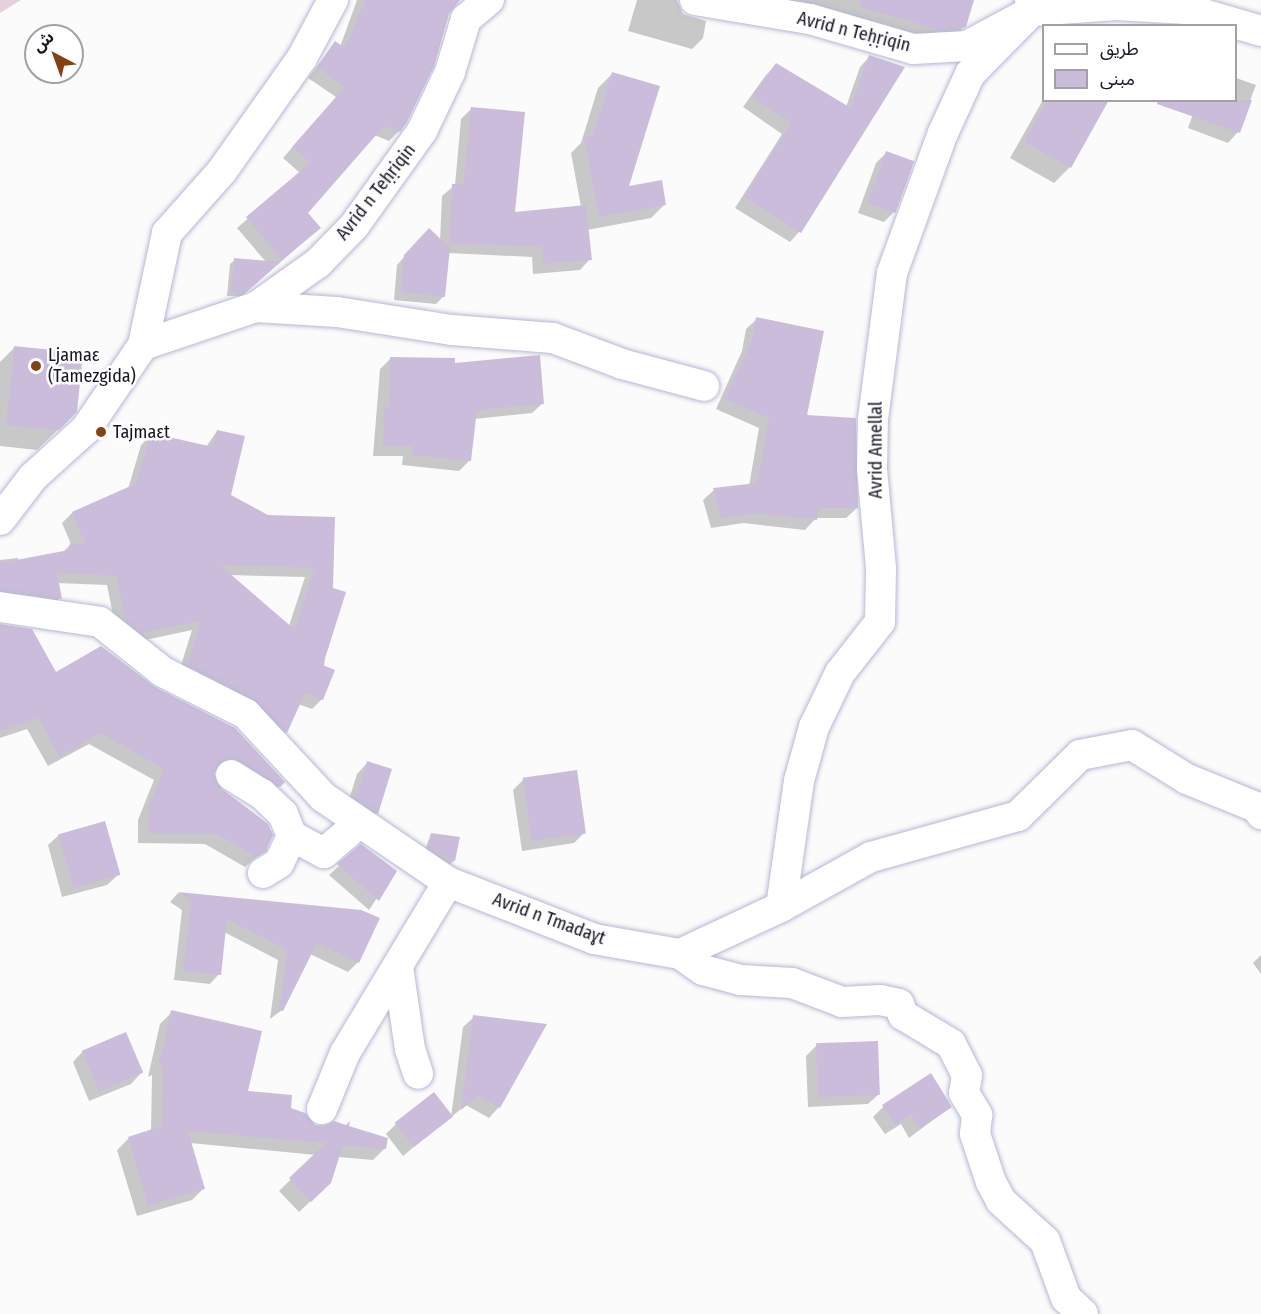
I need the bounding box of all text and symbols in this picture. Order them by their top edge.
street label: Avrid n Teḥṛiqin [795,7,913,57]
north arrow [24,24,84,84]
legend [1042,24,1237,102]
text: ش [29,27,58,56]
text: طريق [1100,38,1139,60]
text: مبنى [1100,68,1135,90]
street label: Avrid n Teḥṛiqin [332,140,420,244]
place label: Ljamaɛ (Tamezgida) [48,345,136,388]
marker: Ljamaɛ (Tamezgida) [29,359,43,373]
street label: Avrid Amellal [865,401,887,499]
place label: Tajmaɛt [113,421,170,443]
marker: Tajmaɛt [94,425,108,439]
street label: Avrid n Tmadaɣt [490,889,608,949]

